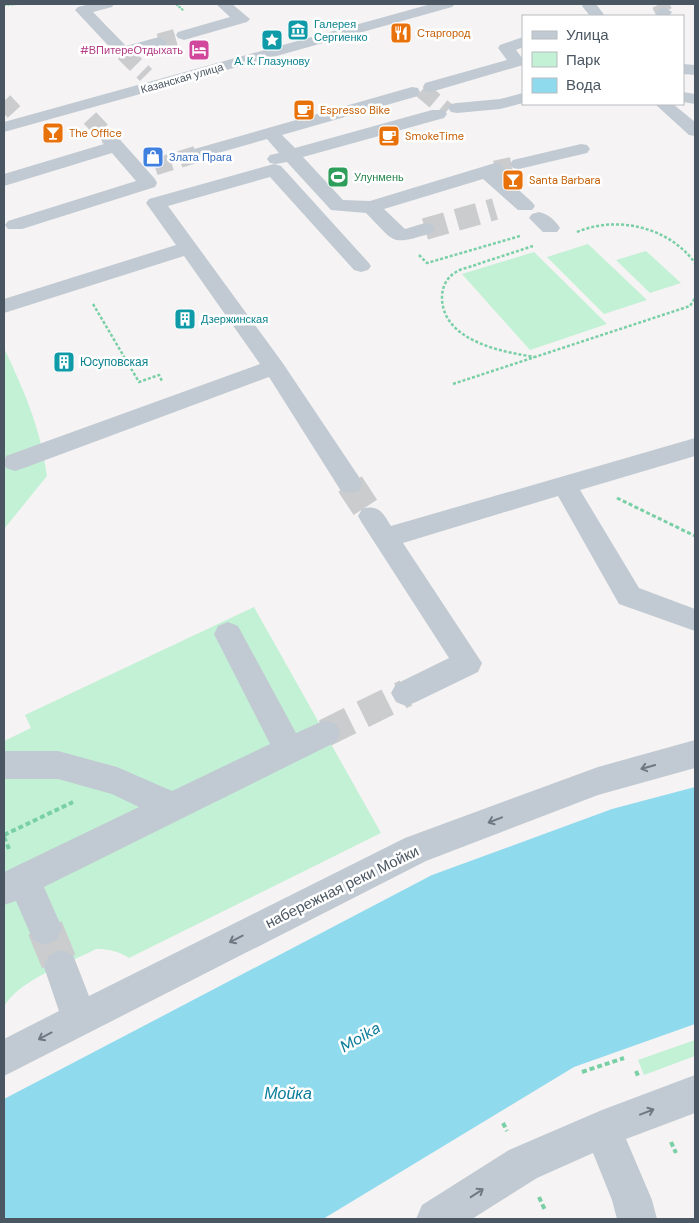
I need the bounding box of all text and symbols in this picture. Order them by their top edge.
legend [522,15,684,105]
place label: Галерея Сергиенко [314,17,368,44]
museum icon: Галерея Сергиенко [286,18,310,42]
restaurant icon: Старгород [389,21,413,45]
text: Улица [566,25,609,45]
place label: Старгород [417,26,471,40]
place icon: А. К. Глазунову [260,28,284,52]
hotel icon: #ВПитереОтдыхать [187,38,211,62]
place label: #ВПитереОтдыхать [80,43,183,57]
text: Парк [566,50,600,70]
place label: А. К. Глазунову [234,54,310,68]
street label: Казанская улица [139,59,226,97]
text: Вода [566,75,602,95]
cafe icon: Espresso Bike [292,98,316,122]
place label: Espresso Bike [320,103,390,117]
bar icon: The Office [41,121,65,145]
cafe icon: SmokeTime [377,124,401,148]
place label: The Office [69,126,122,140]
place label: SmokeTime [405,129,464,143]
shop icon: Злата Прага [141,145,165,169]
place label: Злата Прага [169,150,233,164]
sports icon: Улунмень [326,165,350,189]
bar icon: Santa Barbara [501,168,525,192]
place label: Улунмень [354,170,404,184]
place label: Santa Barbara [529,173,601,187]
building icon: Дзержинская [173,307,197,331]
place label: Дзержинская [201,312,268,326]
building icon: Юсуповская [52,350,76,374]
place label: Юсуповская [80,354,148,370]
one-way arrow [641,762,657,772]
one-way arrow [488,815,503,825]
street label: набережная реки Мойки [262,841,422,933]
one-way arrow [229,934,244,944]
water label: Moika [336,1017,384,1057]
one-way arrow [37,1031,52,1041]
water label: Мойка [264,1083,312,1104]
one-way arrow [639,1107,655,1116]
one-way arrow [469,1188,483,1198]

